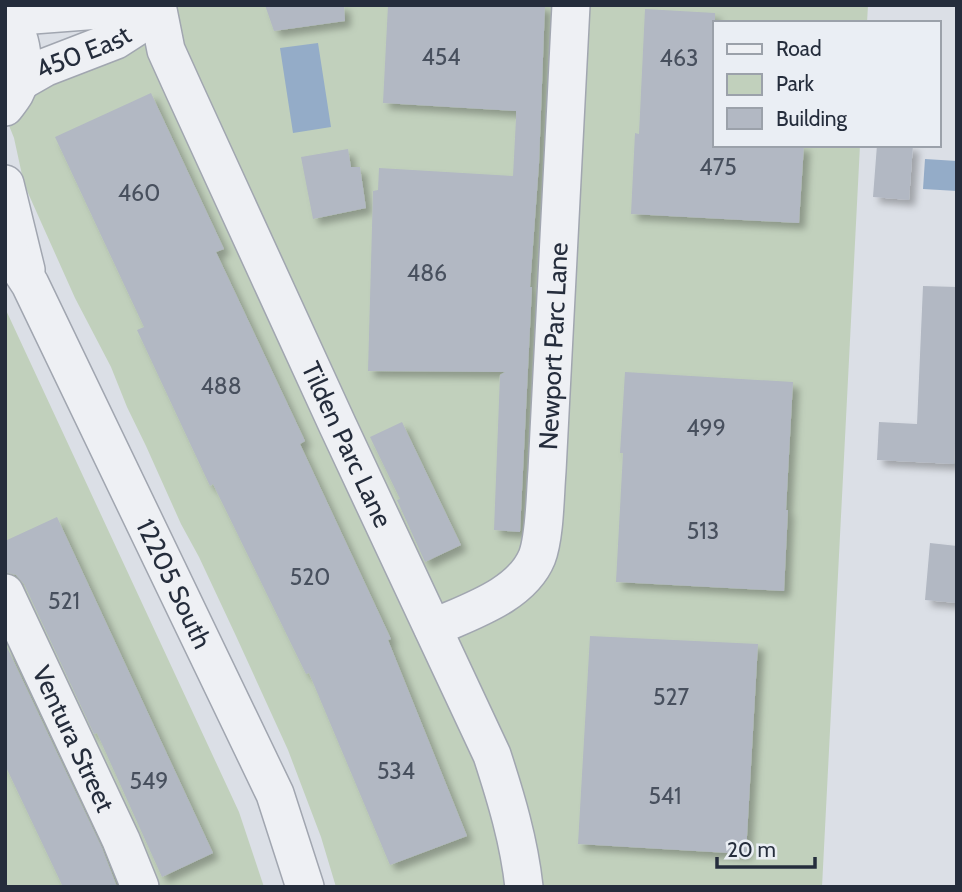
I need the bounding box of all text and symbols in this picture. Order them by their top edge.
street label: 450 East [29,19,137,86]
legend [713,21,941,147]
text: Road [776,36,822,61]
house number: 454 [421,43,461,71]
house number: 463 [660,44,698,72]
text: Park [776,71,814,96]
text: Building [776,106,848,131]
house number: 475 [699,153,737,181]
house number: 460 [118,179,160,207]
street label: Newport Parc Lane [532,242,575,451]
house number: 486 [407,259,447,287]
street label: Tilden Parc Lane [295,357,399,533]
house number: 488 [200,372,242,400]
house number: 499 [686,414,726,442]
street label: 12205 South [129,514,219,654]
house number: 513 [687,517,719,545]
house number: 520 [290,563,330,591]
house number: 521 [48,587,80,615]
street label: Ventura Street [25,661,122,817]
house number: 527 [653,683,689,711]
house number: 534 [377,757,415,785]
house number: 549 [130,767,168,795]
house number: 541 [648,782,682,810]
scale bar [717,826,815,870]
text: 20 m [727,837,776,862]

